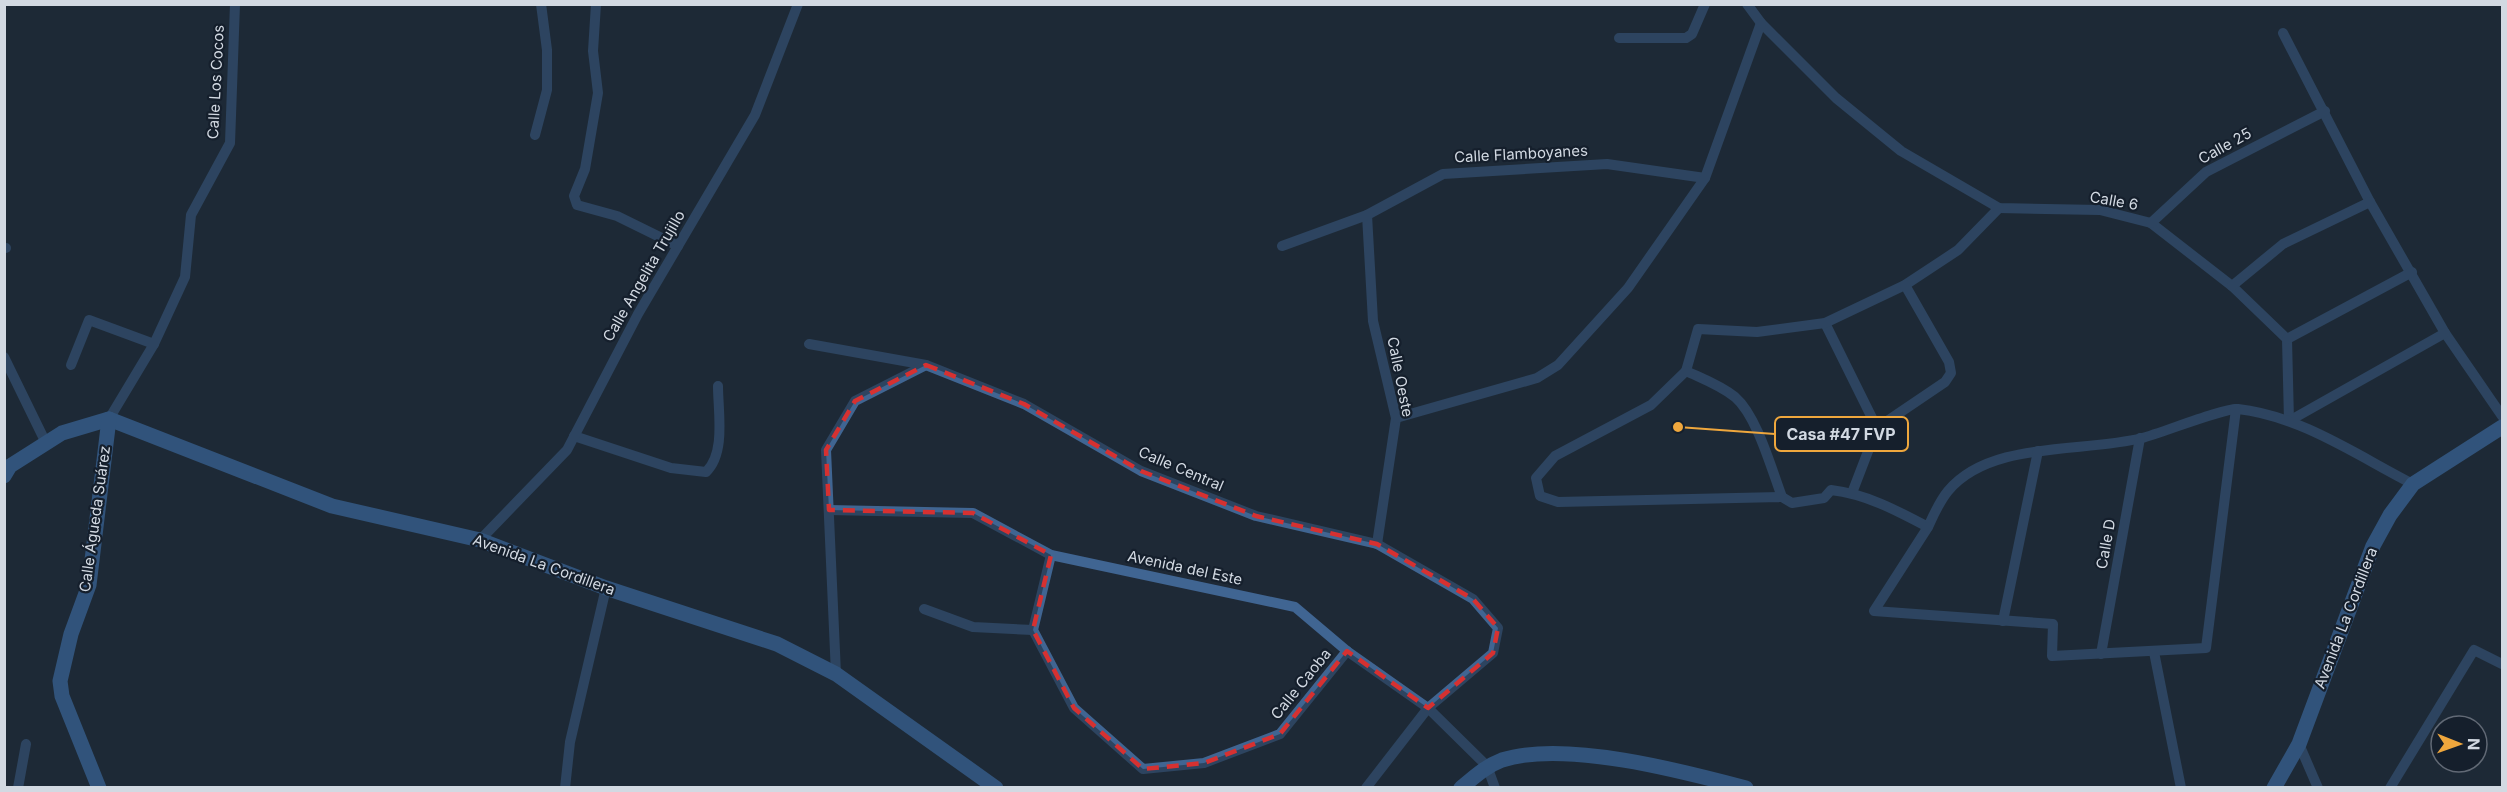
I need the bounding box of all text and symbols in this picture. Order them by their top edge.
street label: Calle Los Cocos [203,24,228,140]
street label: Calle 25 [2195,123,2255,168]
street label: Calle Flamboyanes [1454,141,1588,166]
street label: Calle 6 [2088,187,2140,214]
street label: Calle Angelita Trujillo [598,207,689,345]
street label: Calle Oeste [1383,335,1418,419]
callout: Casa #47 FVP [1775,417,1908,451]
text: Casa #47 FVP [1786,424,1896,444]
street label: Calle Central [1136,442,1227,495]
street label: Calle Águeda Suárez [75,444,114,593]
street label: Calle D [2092,517,2119,570]
street label: Avenida La Cordillera [470,530,618,599]
street label: Avenida La Cordillera [2310,544,2381,691]
street label: Avenida del Este [1126,546,1244,589]
street label: Calle Caoba [1266,644,1335,723]
north arrow [2429,714,2489,774]
text: N [2464,738,2484,751]

